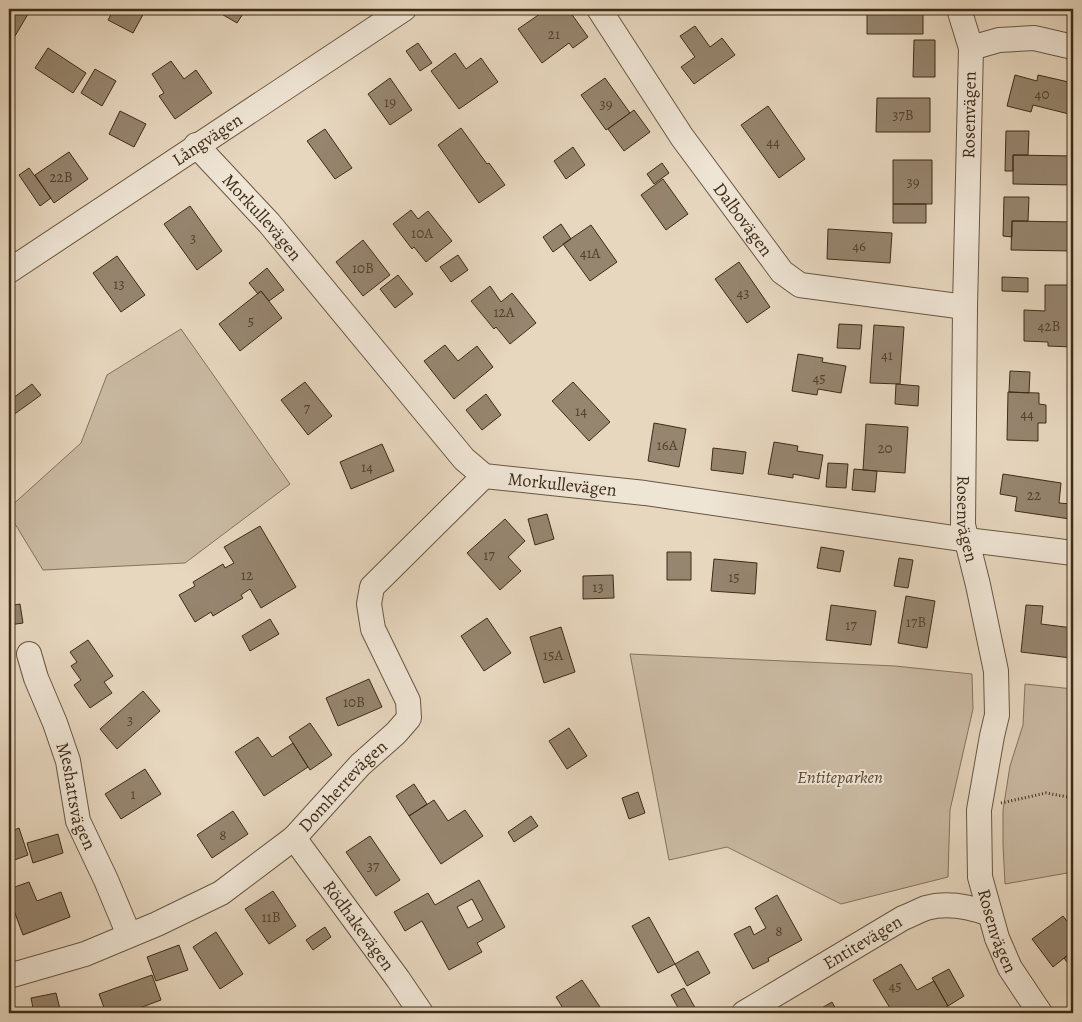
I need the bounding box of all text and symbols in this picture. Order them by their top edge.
house number: 21 [548,24,560,44]
street label: Rosenvägen [956,71,982,159]
house number: 40 [1035,84,1049,104]
house number: 19 [384,92,396,112]
house number: 39 [599,94,613,114]
house number: 37B [892,105,914,125]
street label: Långvägen [168,107,247,171]
house number: 44 [766,132,780,152]
house number: 22B [49,167,73,187]
street label: Morkullevägen [217,168,308,266]
house number: 39 [906,172,920,192]
street label: Dalbovägen [708,177,778,261]
house number: 10A [411,223,433,243]
house number: 3 [190,228,196,248]
house number: 46 [852,236,866,256]
house number: 41A [580,243,601,263]
house number: 10B [352,258,374,278]
house number: 13 [113,274,125,294]
house number: 43 [736,283,750,303]
house number: 12A [493,302,515,322]
house number: 5 [248,311,254,331]
house number: 42B [1038,316,1060,336]
house number: 41 [881,345,893,365]
house number: 45 [812,368,826,388]
house number: 7 [304,398,311,418]
house number: 14 [575,401,587,421]
house number: 44 [1020,404,1034,424]
house number: 16A [657,435,678,455]
house number: 20 [877,438,893,458]
house number: 14 [361,457,373,477]
street label: Morkullevägen [507,467,618,502]
street label: Rosenvägen [951,475,984,565]
house number: 22 [1027,485,1041,505]
house number: 17 [483,545,495,565]
house number: 12 [241,565,253,585]
house number: 15 [728,567,740,587]
house number: 13 [592,577,604,597]
house number: 17B [906,612,926,632]
house number: 17 [845,615,857,635]
house number: 15A [543,645,563,665]
house number: 10B [343,692,365,712]
house number: 3 [127,710,133,730]
street label: Domherrevägen [293,734,392,837]
street label: Meshattsvägen [50,739,102,854]
park label: Entiteparken [797,765,883,789]
house number: 1 [130,784,136,804]
house number: 8 [219,825,227,845]
house number: 37 [367,856,380,876]
street label: Rödhakevägen [317,876,400,976]
street label: Rosenvägen [972,886,1023,977]
house number: 11B [261,907,281,927]
street label: Entitevägen [818,909,907,975]
house number: 8 [775,921,783,941]
house number: 45 [888,976,902,996]

